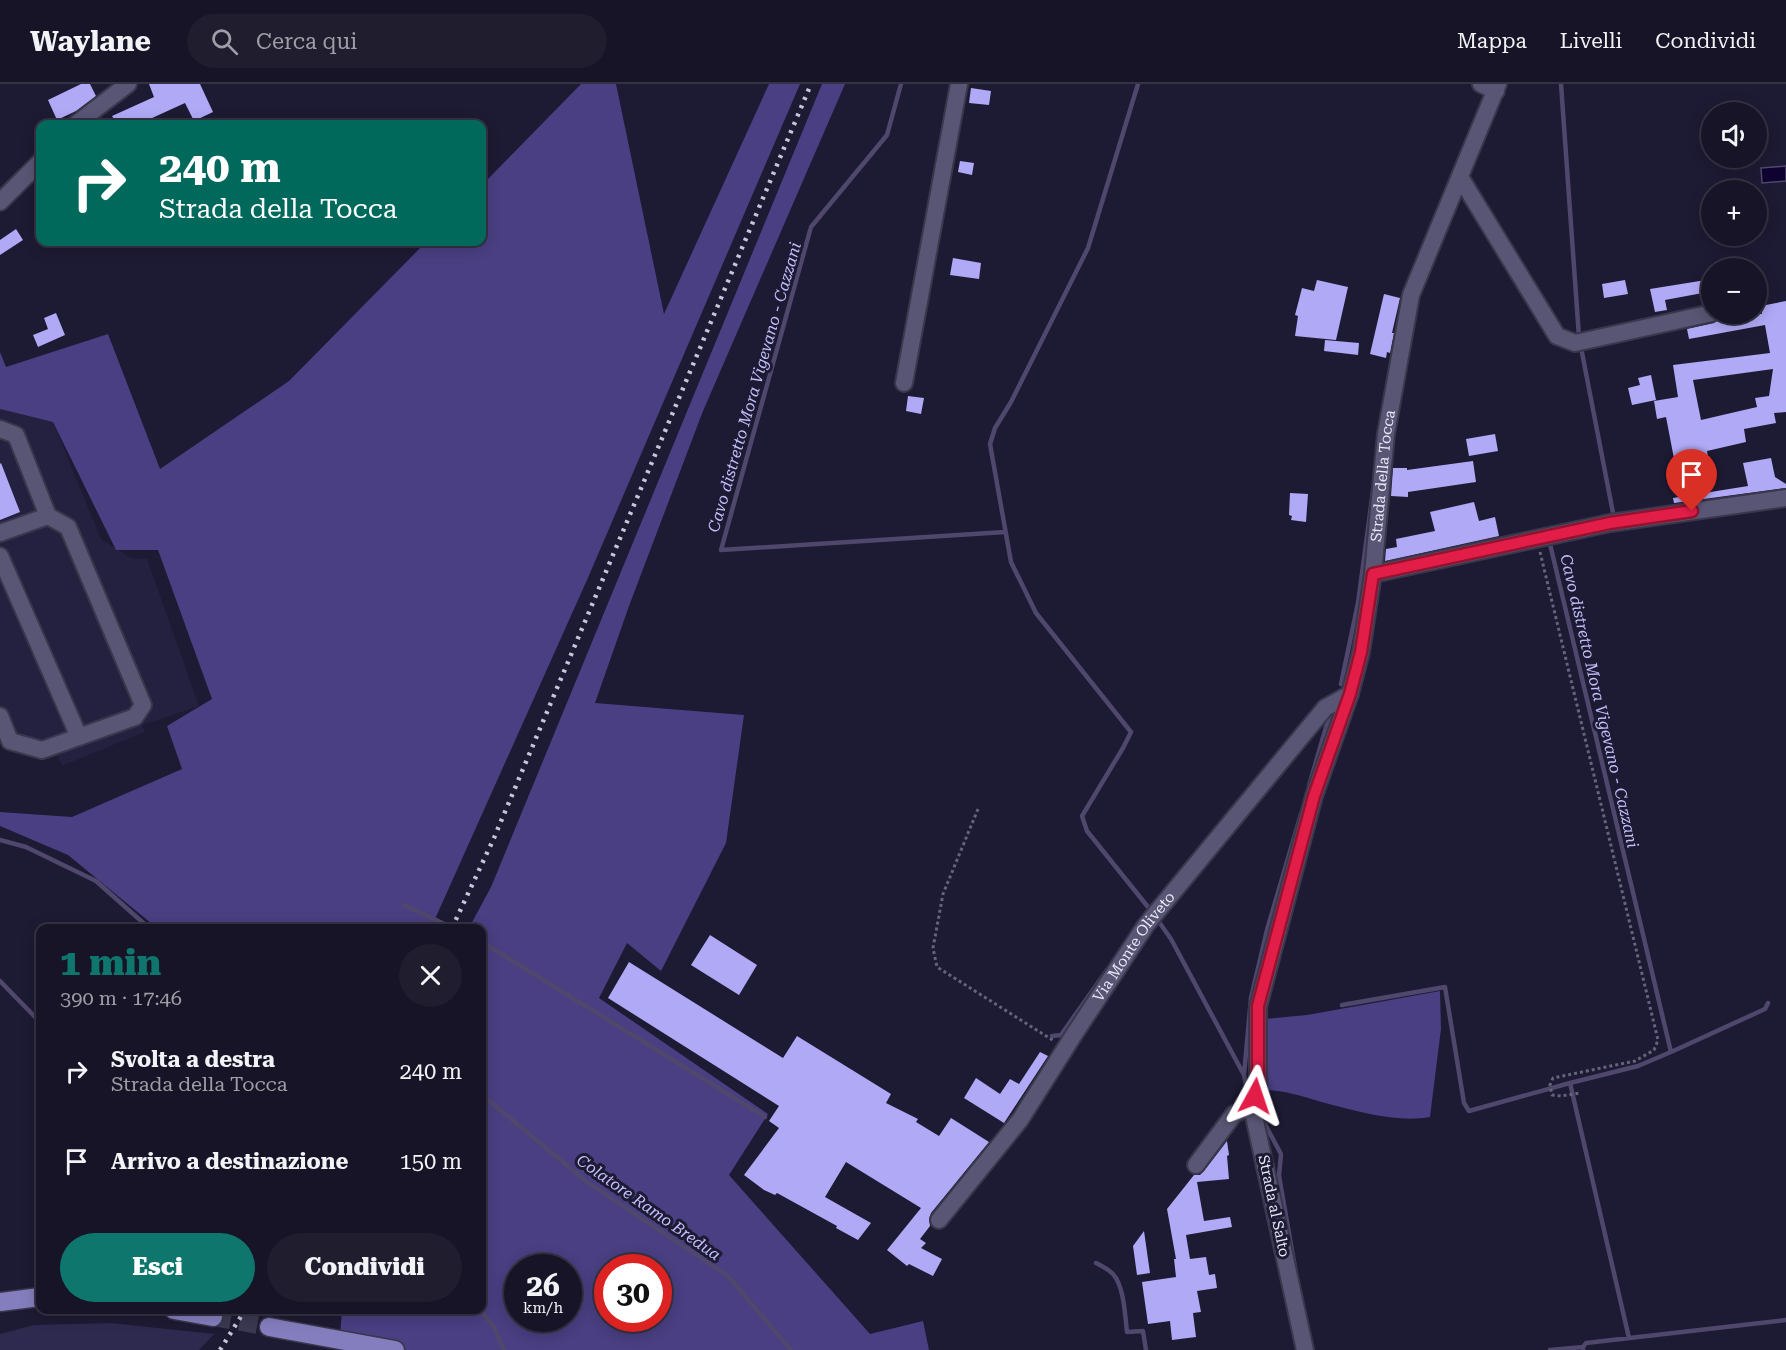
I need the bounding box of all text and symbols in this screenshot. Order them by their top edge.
search box [187,14,607,68]
text: Waylane [30,25,151,58]
icon: search [208,25,241,58]
text: Cerca qui [256,29,357,54]
text: Mappa [1457,29,1527,53]
text: Livelli [1560,29,1622,53]
text: Condividi [1655,29,1756,53]
map controls [1701,102,1767,324]
button: sound [1701,102,1767,168]
text: 240 m [159,143,281,192]
icon: right [60,144,138,222]
button: + [1701,180,1767,246]
text: Strada della Tocca [159,193,397,225]
water label: Cavo distretto Mora Vigevano - Cazzani [704,240,805,534]
button: − [1701,258,1767,324]
street label: Strada della Tocca [1367,408,1399,543]
pin [1666,449,1717,511]
icon: arrive [1675,458,1708,491]
water label: Cavo distretto Mora Vigevano - Cazzani [1556,552,1643,850]
street label: Via Monte Oliveto [1089,888,1179,1005]
text: 1 min [60,942,161,984]
button: close [399,944,462,1007]
text: 390 m · 17:46 [60,986,182,1010]
text: Svolta a destra [111,1047,275,1072]
icon: right [60,1055,93,1088]
text: 240 m [399,1059,462,1084]
position arrow [1223,1064,1287,1128]
text: Strada della Tocca [111,1072,288,1096]
icon: arrive [60,1145,93,1178]
text: Arrivo a destinazione [111,1149,348,1174]
text: 150 m [399,1149,462,1174]
water label: Colatore Ramo Bredua [573,1150,725,1265]
street label: Strada al Salto [1254,1153,1294,1259]
button: Esci [60,1233,255,1302]
button: Condividi [267,1233,462,1302]
speed limit sign: 30 [594,1254,672,1332]
text: 26 [526,1268,560,1303]
text: km/h [523,1299,563,1317]

